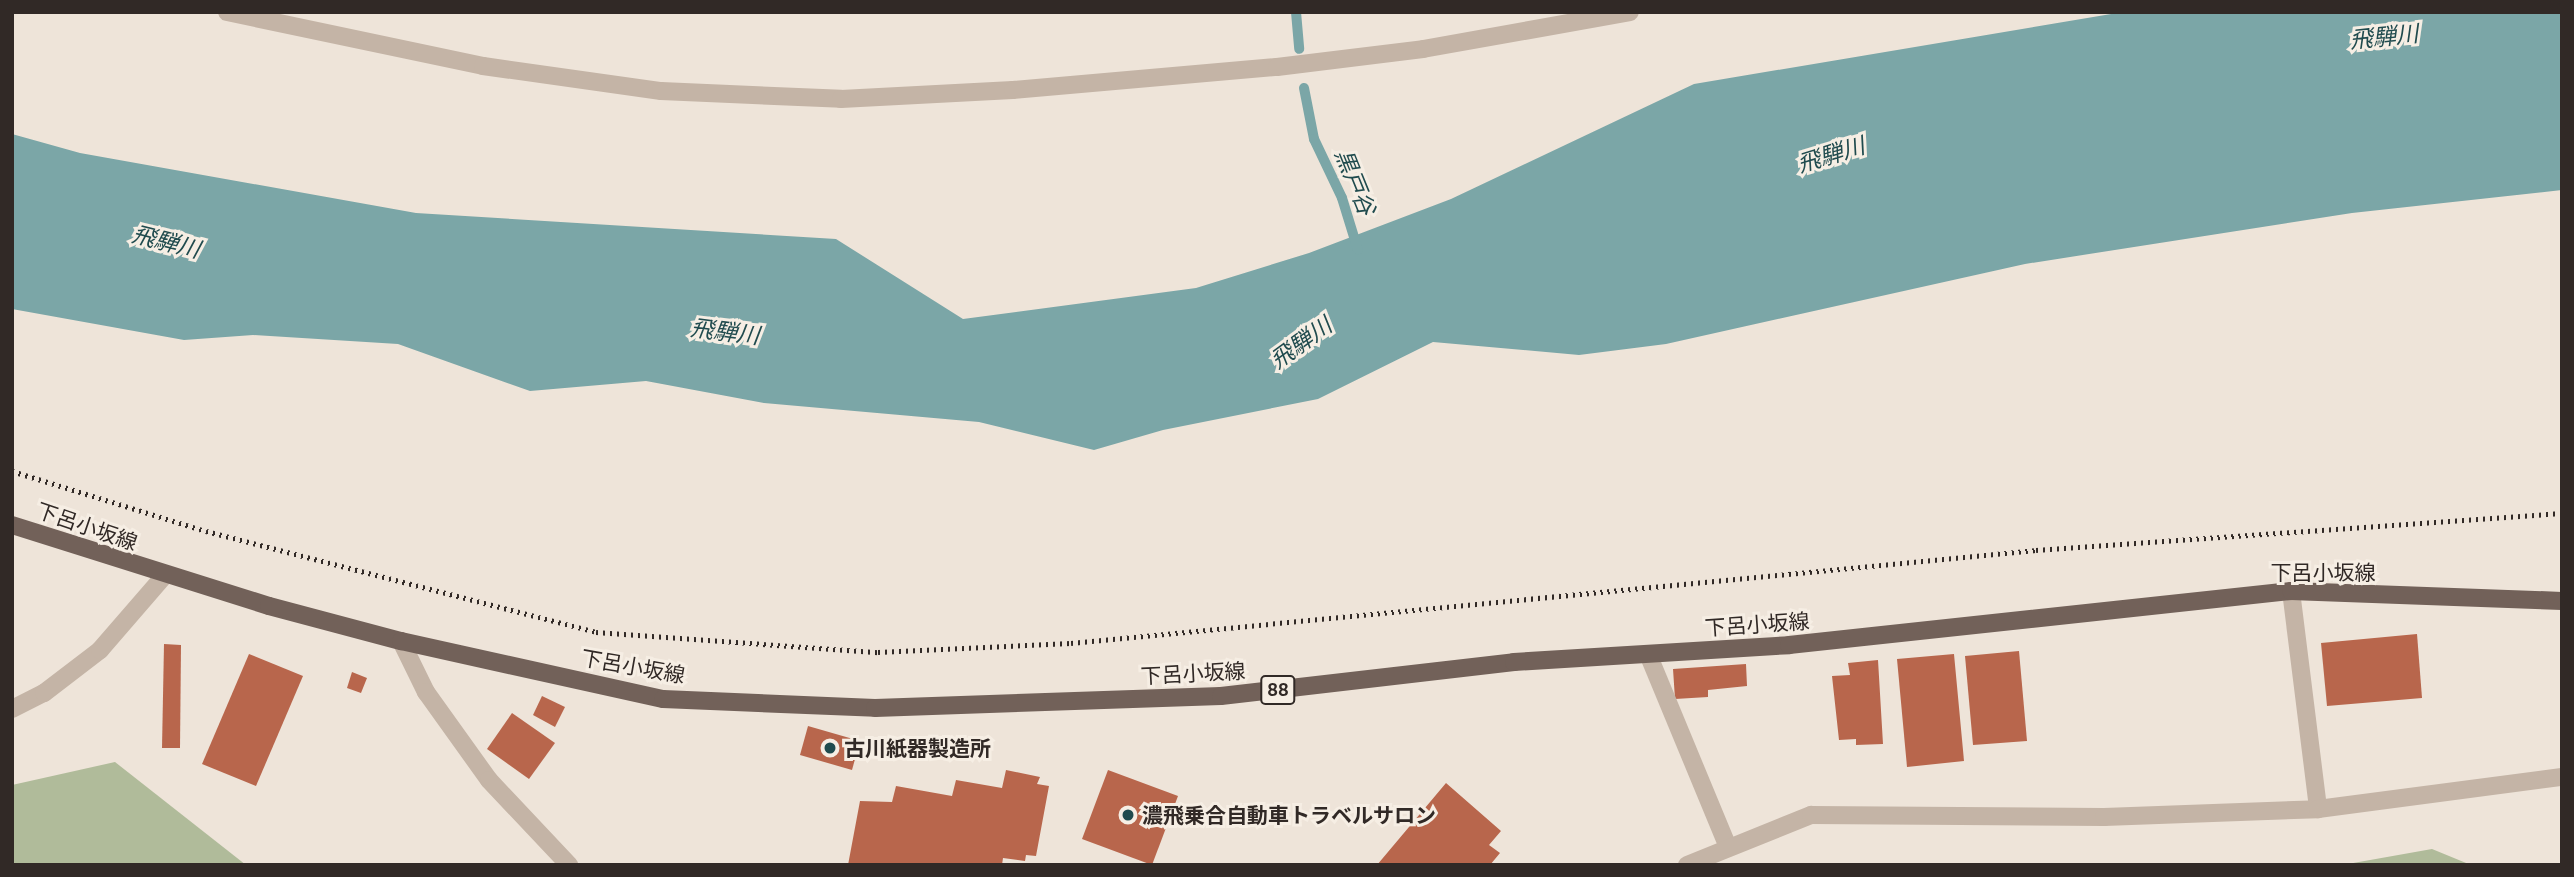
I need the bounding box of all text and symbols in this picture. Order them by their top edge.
water label: 飛騨川 [2348,20,2420,54]
water label: 飛騨川 [1794,132,1868,178]
water label: 黒戸谷 [1329,145,1381,219]
water label: 飛騨川 [129,220,203,264]
water label: 飛騨川 [1265,312,1337,374]
water label: 飛騨川 [689,314,761,350]
street label: 下呂小坂線 [33,497,141,555]
street label: 下呂小坂線 [2271,559,2375,585]
street label: 下呂小坂線 [1704,608,1810,640]
street label: 下呂小坂線 [579,644,687,688]
street label: 下呂小坂線 [1140,658,1246,688]
road number: 88 [1259,674,1297,706]
place label: 古川紙器製造所 [844,735,991,761]
marker: 古川紙器製造所 [822,740,838,756]
place label: 濃飛乗合自動車トラベルサロン [1142,802,1436,828]
marker: 濃飛乗合自動車トラベルサロン [1120,807,1136,823]

